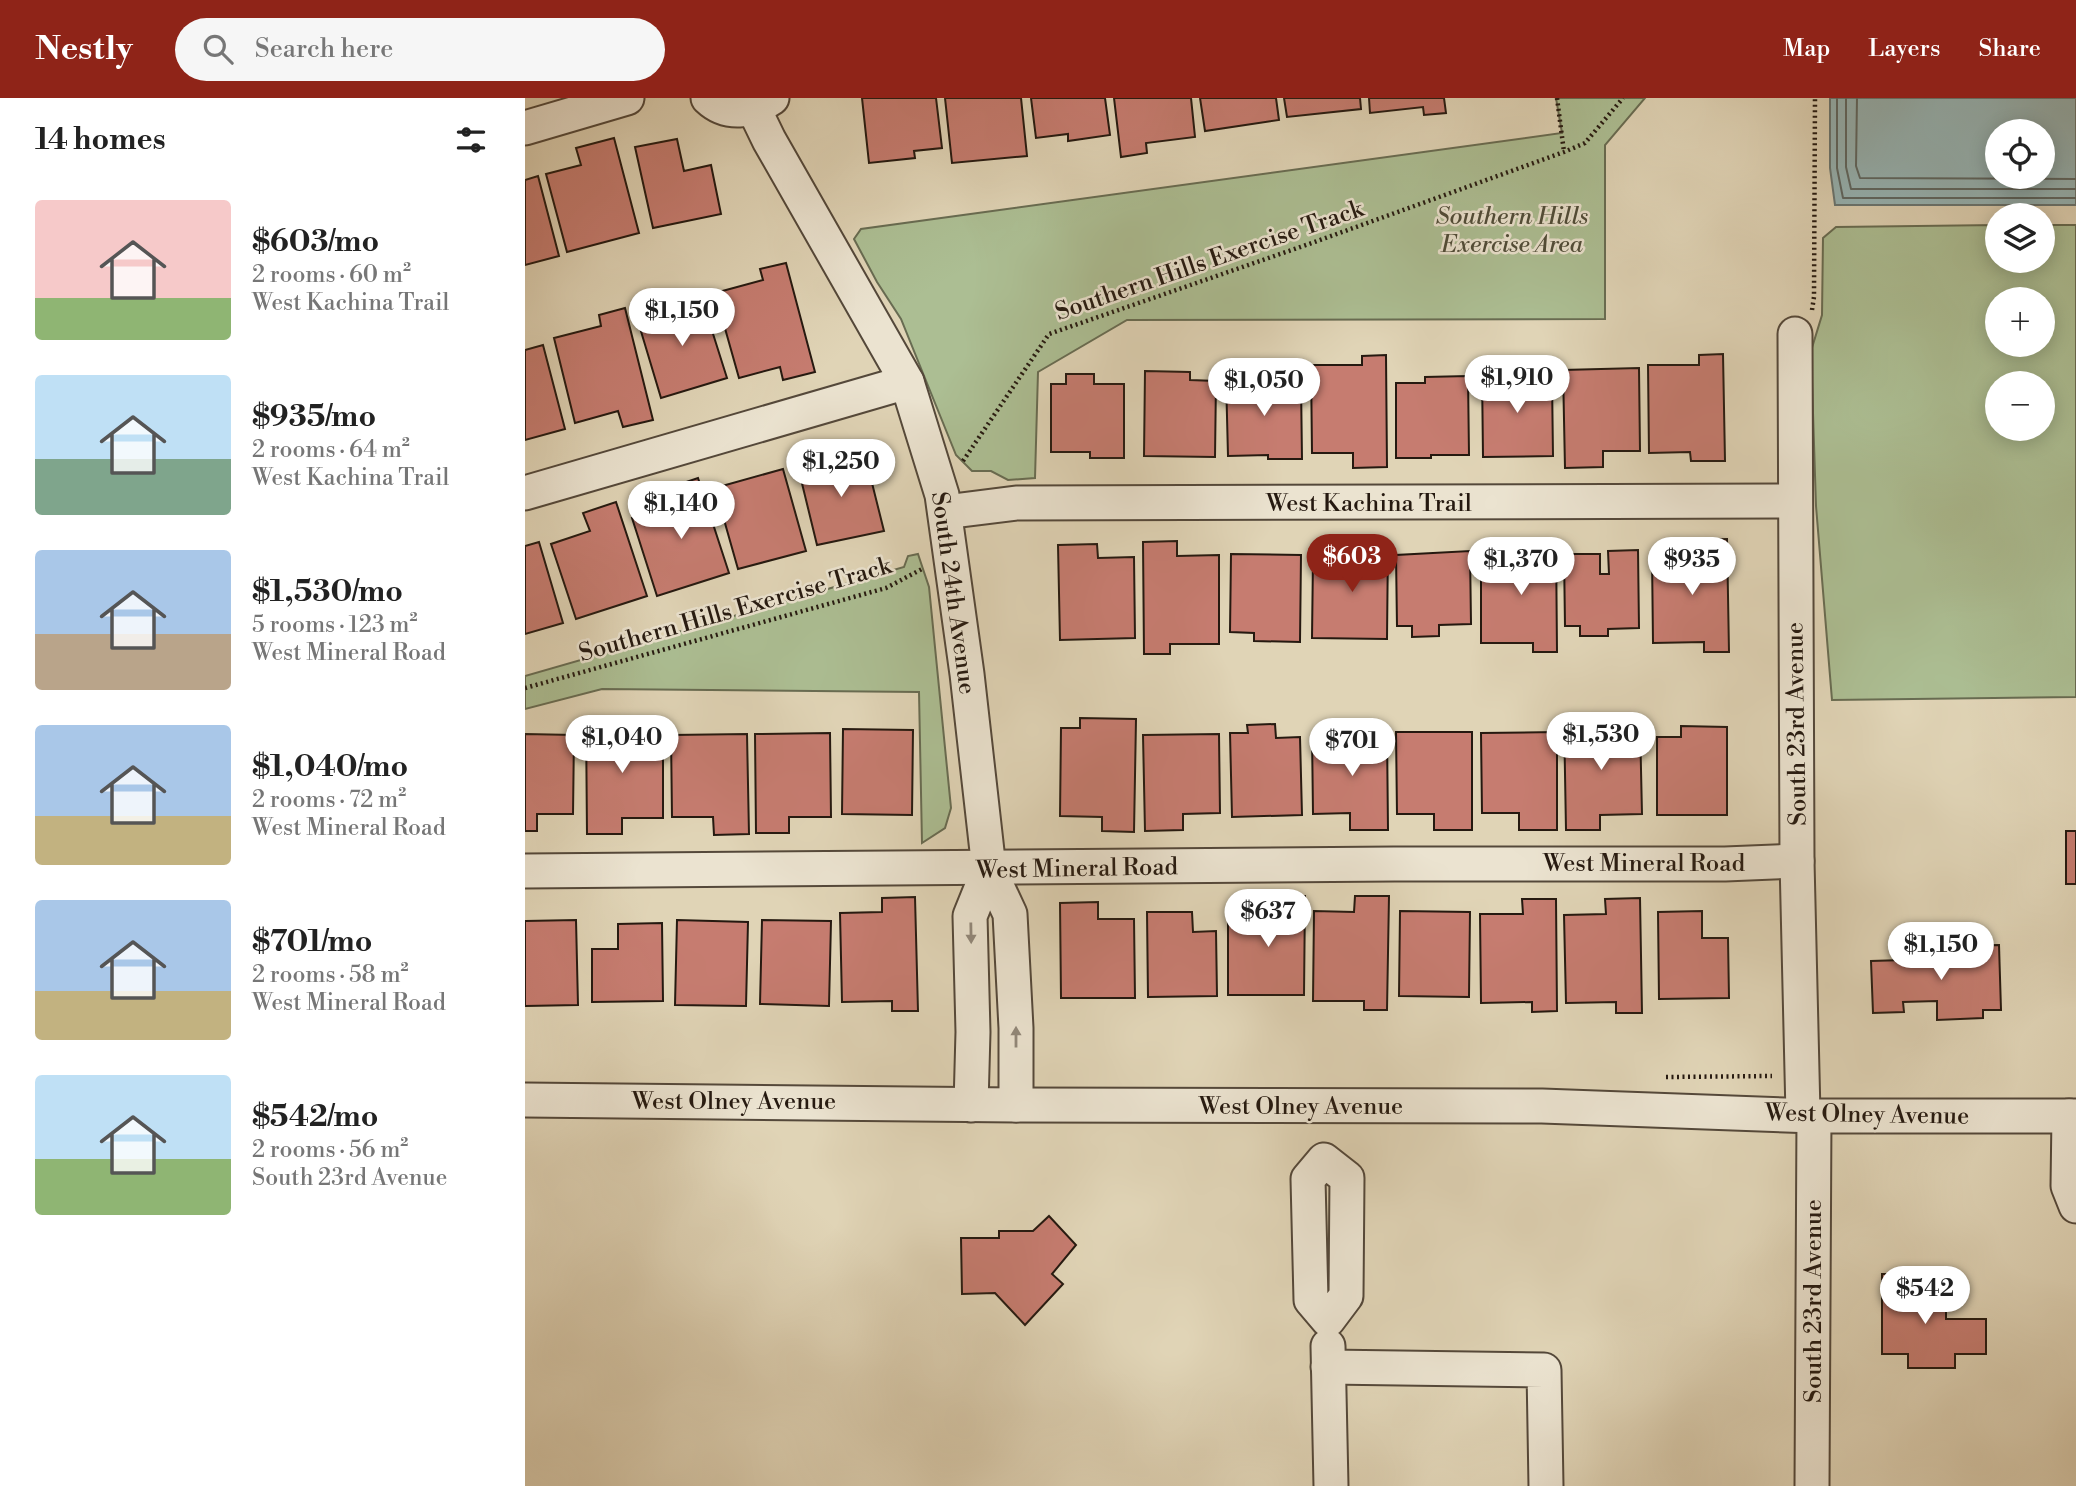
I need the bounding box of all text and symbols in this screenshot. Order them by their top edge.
search box [175,18,665,81]
text: Nestly [35,29,133,70]
icon: search [199,30,237,68]
text: Search here [255,33,393,65]
text: Map [1783,34,1830,64]
text: Layers [1868,34,1940,64]
text: Share [1978,34,2041,64]
map controls [1985,119,2055,441]
button: locate [1985,119,2055,189]
text: 14 homes [35,121,166,159]
icon: filters [452,121,490,159]
street label: Southern Hills Exercise Track [1051,194,1369,328]
park label: Southern Hills Exercise Area [1436,202,1588,260]
button: layers [1985,203,2055,273]
text: $603/mo [252,223,379,261]
icon: home [91,228,175,312]
text: 2 rooms · 60 m² [252,261,411,289]
button: + [1985,287,2055,357]
pin: $1,150 [625,288,739,348]
text: West Kachina Trail [252,289,449,317]
text: $1,150 [645,297,719,325]
pin: $1,910 [1460,356,1574,415]
pin: $1,050 [1207,358,1321,418]
text: $1,910 [1481,364,1553,392]
text: $1,050 [1224,367,1304,395]
button: − [1985,371,2055,441]
text: $935/mo [252,398,376,436]
icon: home [91,403,175,487]
text: 2 rooms · 64 m² [252,436,410,464]
pin: $1,250 [784,440,898,499]
text: $1,250 [802,448,880,476]
text: West Kachina Trail [252,464,449,492]
pin: $1,140 [624,482,738,541]
street label: West Kachina Trail [1265,489,1472,519]
text: $1,140 [644,490,718,518]
street label: South 24th Avenue [924,490,982,696]
pin: $603 [1311,534,1393,594]
pin: $1,370 [1464,538,1578,597]
pin: $935 [1651,538,1733,597]
text: $603 [1323,543,1381,571]
text: $1,370 [1484,546,1558,574]
text: $935 [1664,546,1720,574]
street label: Southern Hills Exercise Track [575,550,897,669]
text: $1,530/mo [252,573,403,611]
icon: home [91,578,175,662]
text: 5 rooms · 123 m² [252,611,418,639]
street label: South 23rd Avenue [1780,622,1814,826]
text: West Mineral Road [252,639,446,667]
pin: $1,530 [1544,712,1658,772]
pin: $1,040 [565,716,679,775]
pin: $701 [1311,718,1393,778]
text: $1,530 [1563,721,1639,749]
text: $1,040 [582,724,662,752]
text: $701 [1325,727,1379,755]
text: $1,040/mo [252,748,408,786]
icon: home [91,753,175,837]
text: 2 rooms · 72 m² [252,786,406,814]
text: West Mineral Road [252,814,446,842]
street label: West Mineral Road [1542,849,1745,879]
street label: West Mineral Road [975,852,1179,886]
pin: $637 [1227,890,1309,949]
text: $637 [1240,898,1296,926]
pin: $1,150 [1884,922,1998,982]
text: $701/mo [252,923,372,961]
one-way arrow [965,923,976,945]
icon: home [91,928,175,1012]
text: $1,150 [1904,931,1978,959]
text: 2 rooms · 58 m² [252,961,409,989]
text: West Mineral Road [252,989,446,1017]
one-way arrow [1010,1026,1022,1048]
street label: West Olney Avenue [631,1087,836,1117]
street label: West Olney Avenue [1198,1092,1403,1122]
text: $542/mo [252,1098,378,1136]
street label: West Olney Avenue [1764,1098,1969,1132]
icon: home [91,1103,175,1187]
text: 2 rooms · 56 m² [252,1136,408,1164]
text: South 23rd Avenue [252,1164,447,1192]
street label: South 23rd Avenue [1799,1199,1829,1403]
pin: $542 [1884,1266,1966,1326]
text: $542 [1896,1275,1954,1303]

